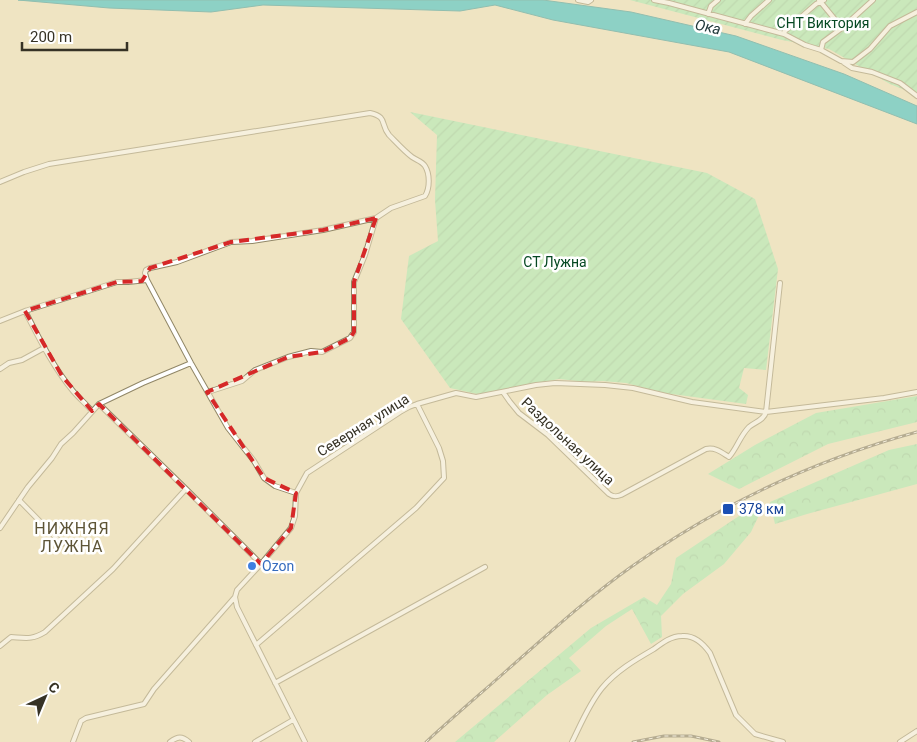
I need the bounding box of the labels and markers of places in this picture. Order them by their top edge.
place label: 378 км [739,501,784,517]
marker: 378 км [721,502,735,516]
place label: Ozon [262,558,294,574]
marker: Ozon [246,560,258,572]

